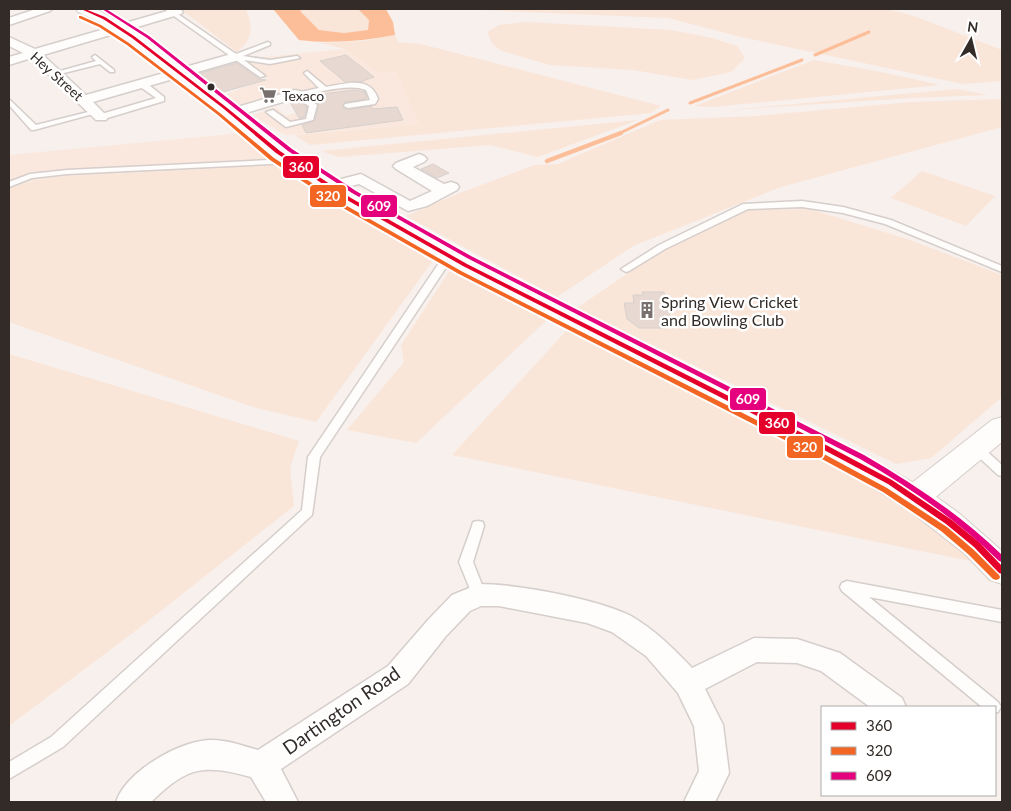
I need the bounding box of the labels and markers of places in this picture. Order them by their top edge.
unlabelled marker [206,82,216,92]
supermarket icon: Texaco [258,85,278,105]
place label: Texaco [282,87,324,104]
place label: Spring View Cricket and Bowling Club [661,292,798,329]
building icon: Spring View Cricket and Bowling Club [637,300,657,320]

